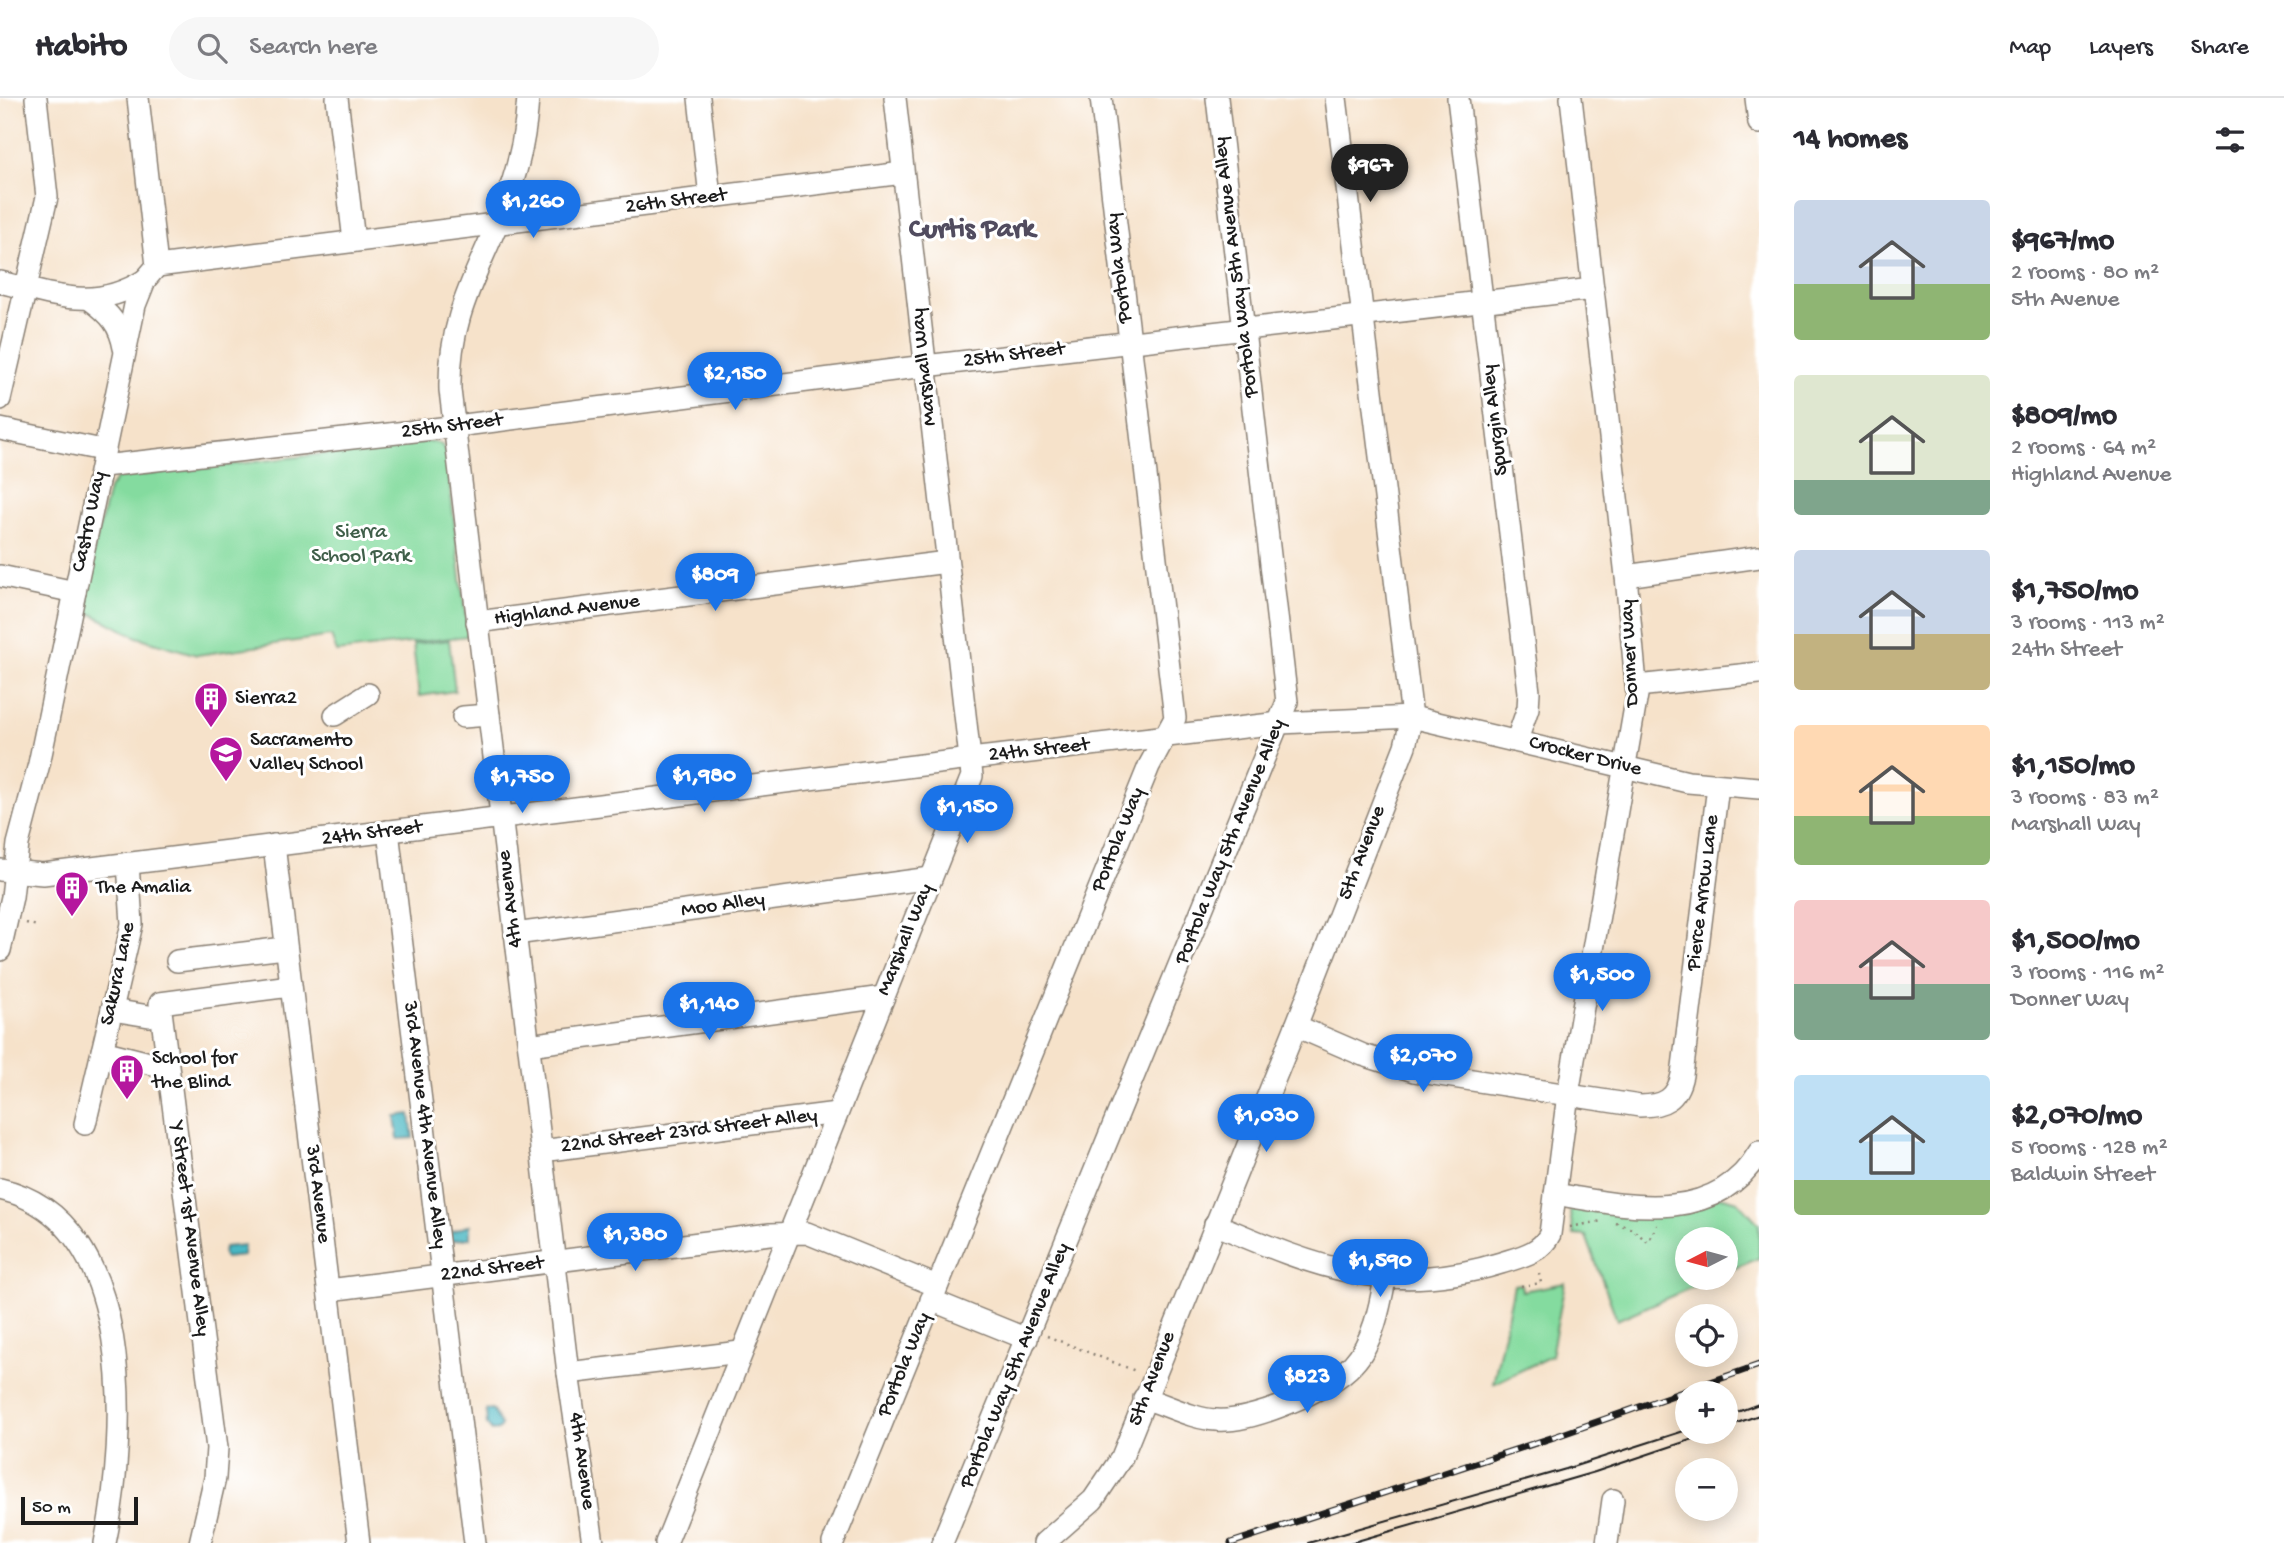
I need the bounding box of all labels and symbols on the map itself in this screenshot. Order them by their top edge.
street label: Portola Way 5th Avenue Alley [1209,135,1266,400]
pin: $967 [1329,144,1411,204]
pin: $1,260 [476,180,590,240]
street label: 26th Street [624,183,730,221]
street label: Portola Way [1101,212,1139,325]
district label: Curtis Park [909,214,1039,247]
street label: Marshall Way [906,307,944,427]
street label: 25th Street [962,337,1069,375]
pin: $2,150 [678,352,792,412]
street label: Spurgin Alley [1477,363,1515,477]
street label: 25th Street [400,408,507,446]
street label: Castro Way [67,469,113,575]
park label: Sierra School Park [311,521,413,570]
pin: $809 [674,554,756,613]
street label: Highland Avenue [493,590,642,632]
street label: Donner Way [1616,599,1646,709]
building icon: Sierra2 [192,680,230,729]
place label: Sierra2 [235,687,297,712]
street label: Portola Way 5th Avenue Alley [1170,716,1292,969]
place label: Sacramento Valley School [249,729,363,778]
street label: Crocker Drive [1526,731,1645,783]
street label: 24th Street [987,733,1093,769]
school or university icon: Sacramento Valley School [207,734,245,783]
pin: $1,980 [647,754,761,814]
pin: $1,750 [465,756,579,815]
street label: Portola Way [1086,784,1151,897]
pin: $1,150 [910,786,1024,845]
street label: 5th Avenue [1334,801,1393,904]
street label: Pierce Arrow Lane [1682,812,1726,973]
street label: 24th Street [320,815,426,853]
street label: 4th Avenue [492,848,529,949]
building icon: The Amalia [53,869,91,918]
place label: The Amalia [95,876,192,901]
street label: Marshall Way [872,880,940,1000]
street label: Moo Alley [680,888,766,924]
street label: Sakura Lane [96,919,142,1028]
pin: $1,500 [1545,954,1659,1013]
pin: $1,140 [652,982,766,1042]
street label: 3rd Avenue 4th Avenue Alley [396,999,452,1250]
pin: $2,070 [1366,1034,1480,1094]
place label: School for the Blind [150,1047,238,1096]
building icon: School for the Blind [108,1052,146,1101]
pin: $1,030 [1209,1094,1323,1154]
street label: 22nd Street 23rd Street Alley [559,1104,819,1160]
street label: Y Street 1st Avenue Alley [163,1118,215,1338]
street label: 3rd Avenue [298,1142,336,1246]
pin: $1,380 [578,1214,692,1273]
north arrow [1675,1227,1738,1290]
street label: Portola Way 5th Avenue Alley [955,1240,1077,1493]
pin: $1,590 [1323,1240,1437,1299]
street label: 22nd Street [439,1251,547,1289]
street label: Portola Way [872,1309,937,1422]
street label: 5th Avenue [1124,1327,1183,1430]
pin: $823 [1266,1356,1348,1415]
street label: 4th Avenue [562,1411,600,1512]
scale bar [21,1494,138,1526]

